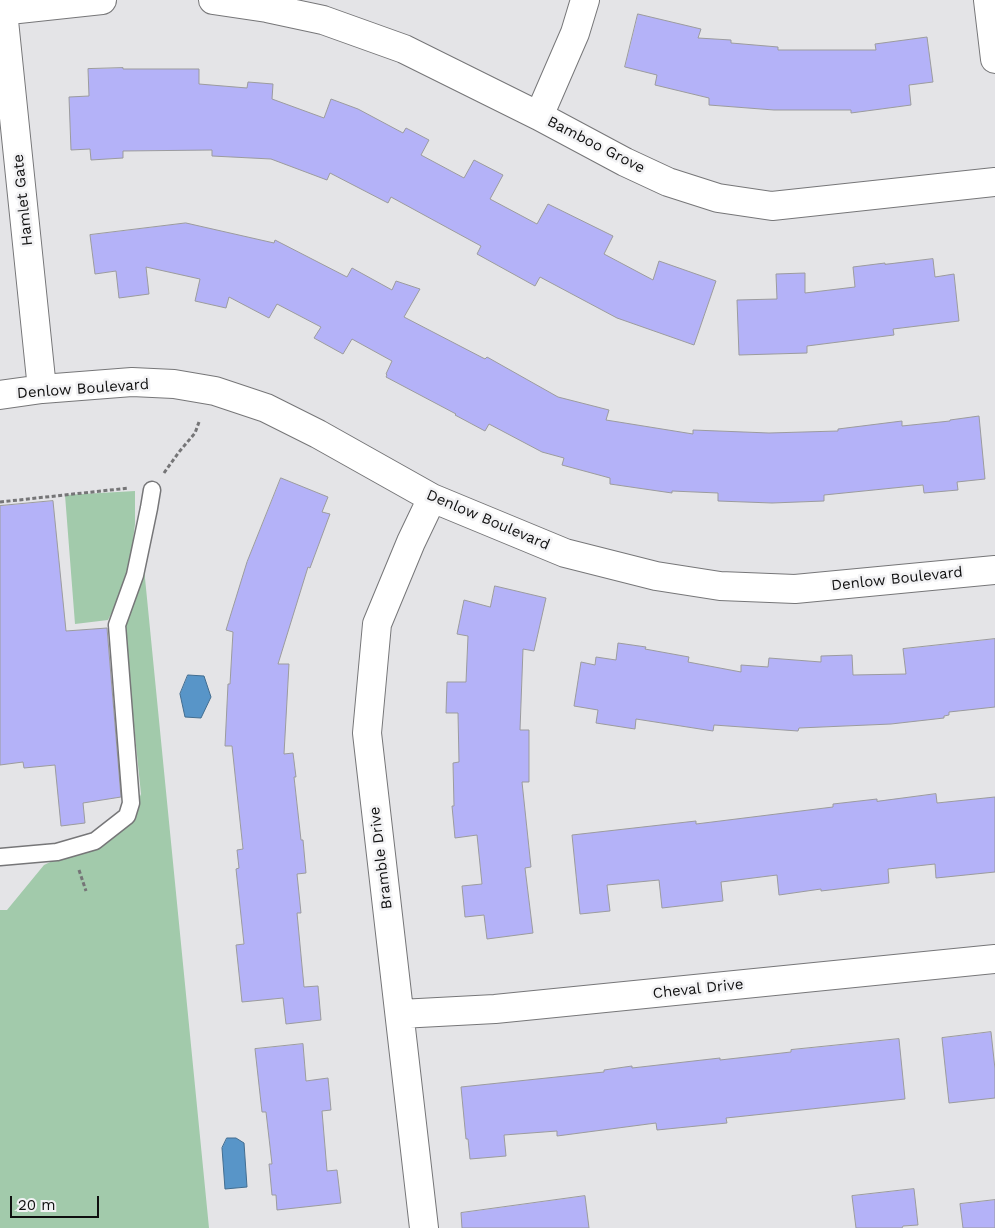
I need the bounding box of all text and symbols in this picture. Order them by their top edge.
street label: Bamboo Grove [544,113,648,177]
street label: Hamlet Gate [9,153,37,247]
street label: Denlow Boulevard [16,375,150,403]
street label: Denlow Boulevard [424,486,552,554]
street label: Denlow Boulevard [830,563,964,595]
street label: Bramble Drive [366,806,396,910]
street label: Cheval Drive [652,975,744,1003]
scale bar [12,1186,101,1218]
text: 20 m [18,1196,56,1214]

